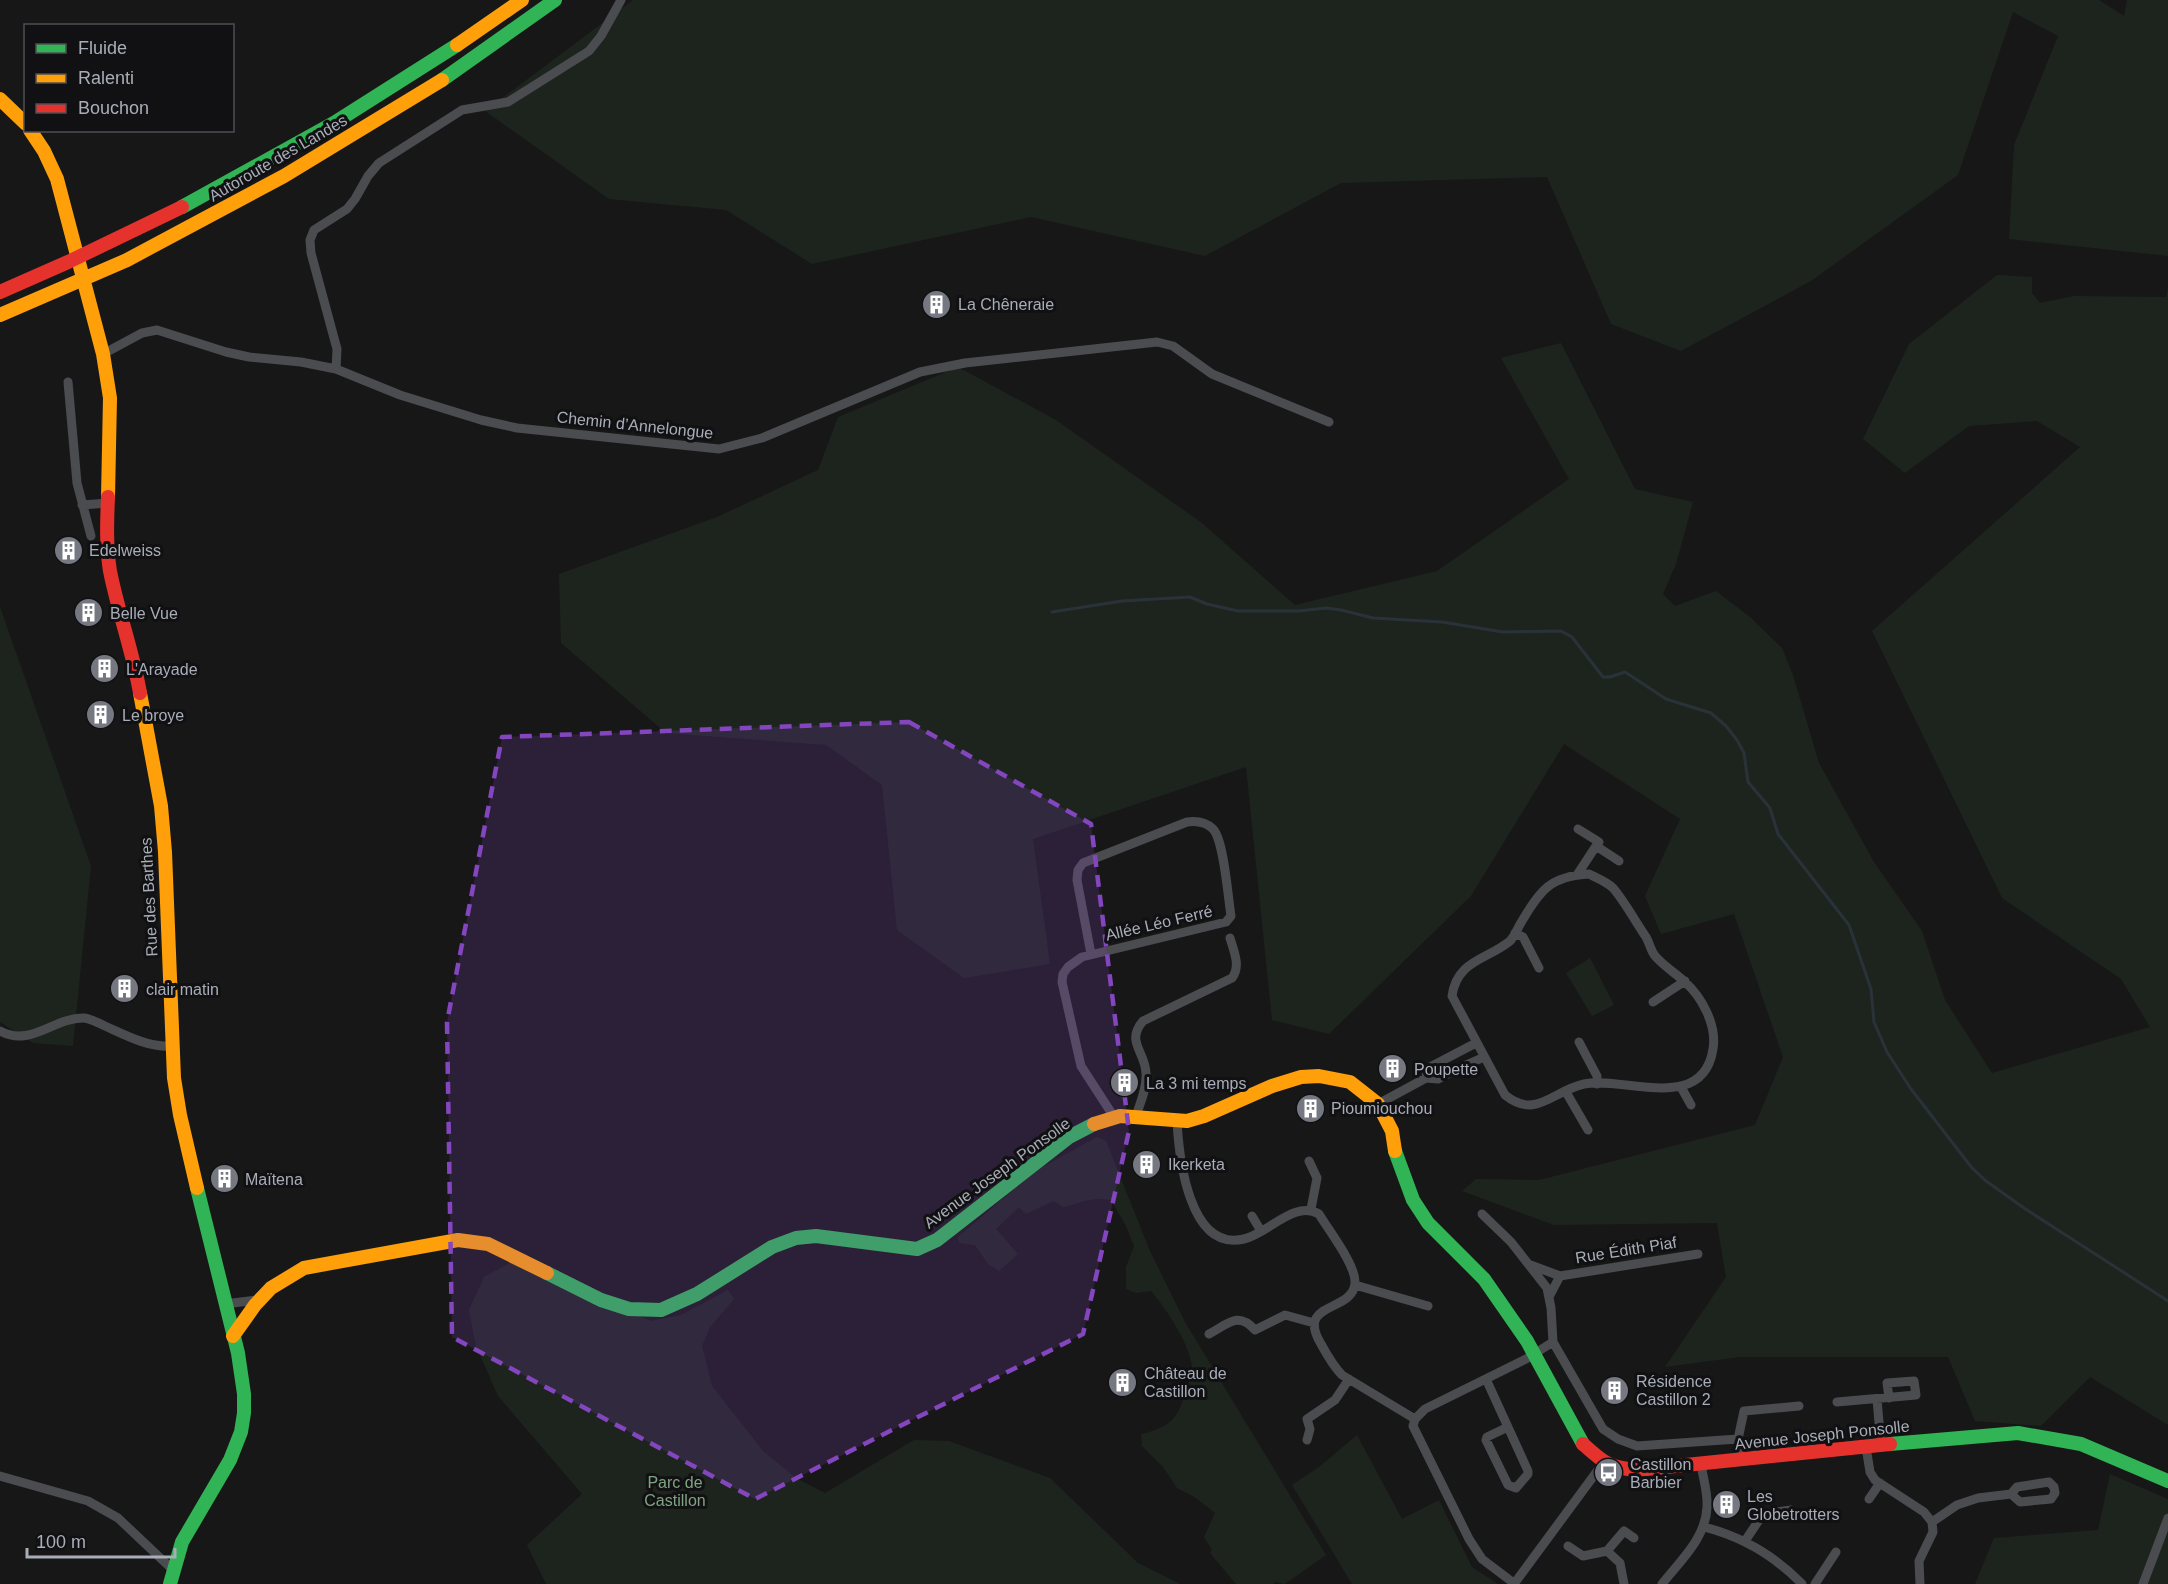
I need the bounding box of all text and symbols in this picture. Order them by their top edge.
legend [24,24,234,132]
text: Fluide [78,38,127,58]
text: Ralenti [78,68,134,88]
text: Bouchon [78,98,149,118]
street label: Autoroute des Landes [206,111,350,205]
building icon: La Chêneraie [921,288,953,320]
place label: La Chêneraie [958,296,1054,313]
street label: Chemin d’Annelongue [556,408,714,442]
building icon: Edelweiss [52,534,84,566]
place label: Edelweiss [89,542,161,559]
building icon: Belle Vue [73,597,105,629]
place label: Belle Vue [110,605,178,622]
building icon: L'Arayade [89,653,121,685]
place label: L'Arayade [126,661,198,678]
building icon: Le broye [85,699,117,731]
place label: Le broye [122,707,184,724]
street label: Rue des Barthes [137,837,161,957]
street label: Allée Léo Ferré [1104,902,1214,944]
building icon: clair matin [109,973,141,1005]
place label: clair matin [146,981,219,998]
building icon: Poupette [1377,1053,1409,1085]
place label: Poupette [1414,1061,1478,1078]
building icon: La 3 mi temps [1109,1067,1141,1099]
place label: La 3 mi temps [1146,1075,1246,1092]
building icon: Pioumiouchou [1294,1092,1326,1124]
place label: Pioumiouchou [1331,1100,1432,1117]
street label: Avenue Joseph Ponsolle [921,1114,1073,1232]
building icon: Ikerketa [1131,1148,1163,1180]
place label: Ikerketa [1168,1156,1225,1173]
building icon: Maïtena [208,1163,240,1195]
place label: Maïtena [245,1171,303,1188]
street label: Rue Édith Piaf [1574,1233,1678,1266]
place label: Château de Castillon [1144,1365,1227,1400]
building icon: Château de Castillon [1107,1366,1139,1398]
place label: Résidence Castillon 2 [1636,1373,1712,1408]
building icon: Résidence Castillon 2 [1599,1374,1631,1406]
street label: Avenue Joseph Ponsolle [1734,1417,1910,1453]
place label: Castillon Barbier [1630,1456,1691,1491]
bus stop icon: Castillon Barbier [1593,1457,1625,1489]
park label: Parc de Castillon [644,1474,706,1509]
place label: Les Globetrotters [1747,1488,1839,1523]
building icon: Les Globetrotters [1710,1489,1742,1521]
scale bar [27,1521,176,1559]
text: 100 m [36,1532,86,1552]

